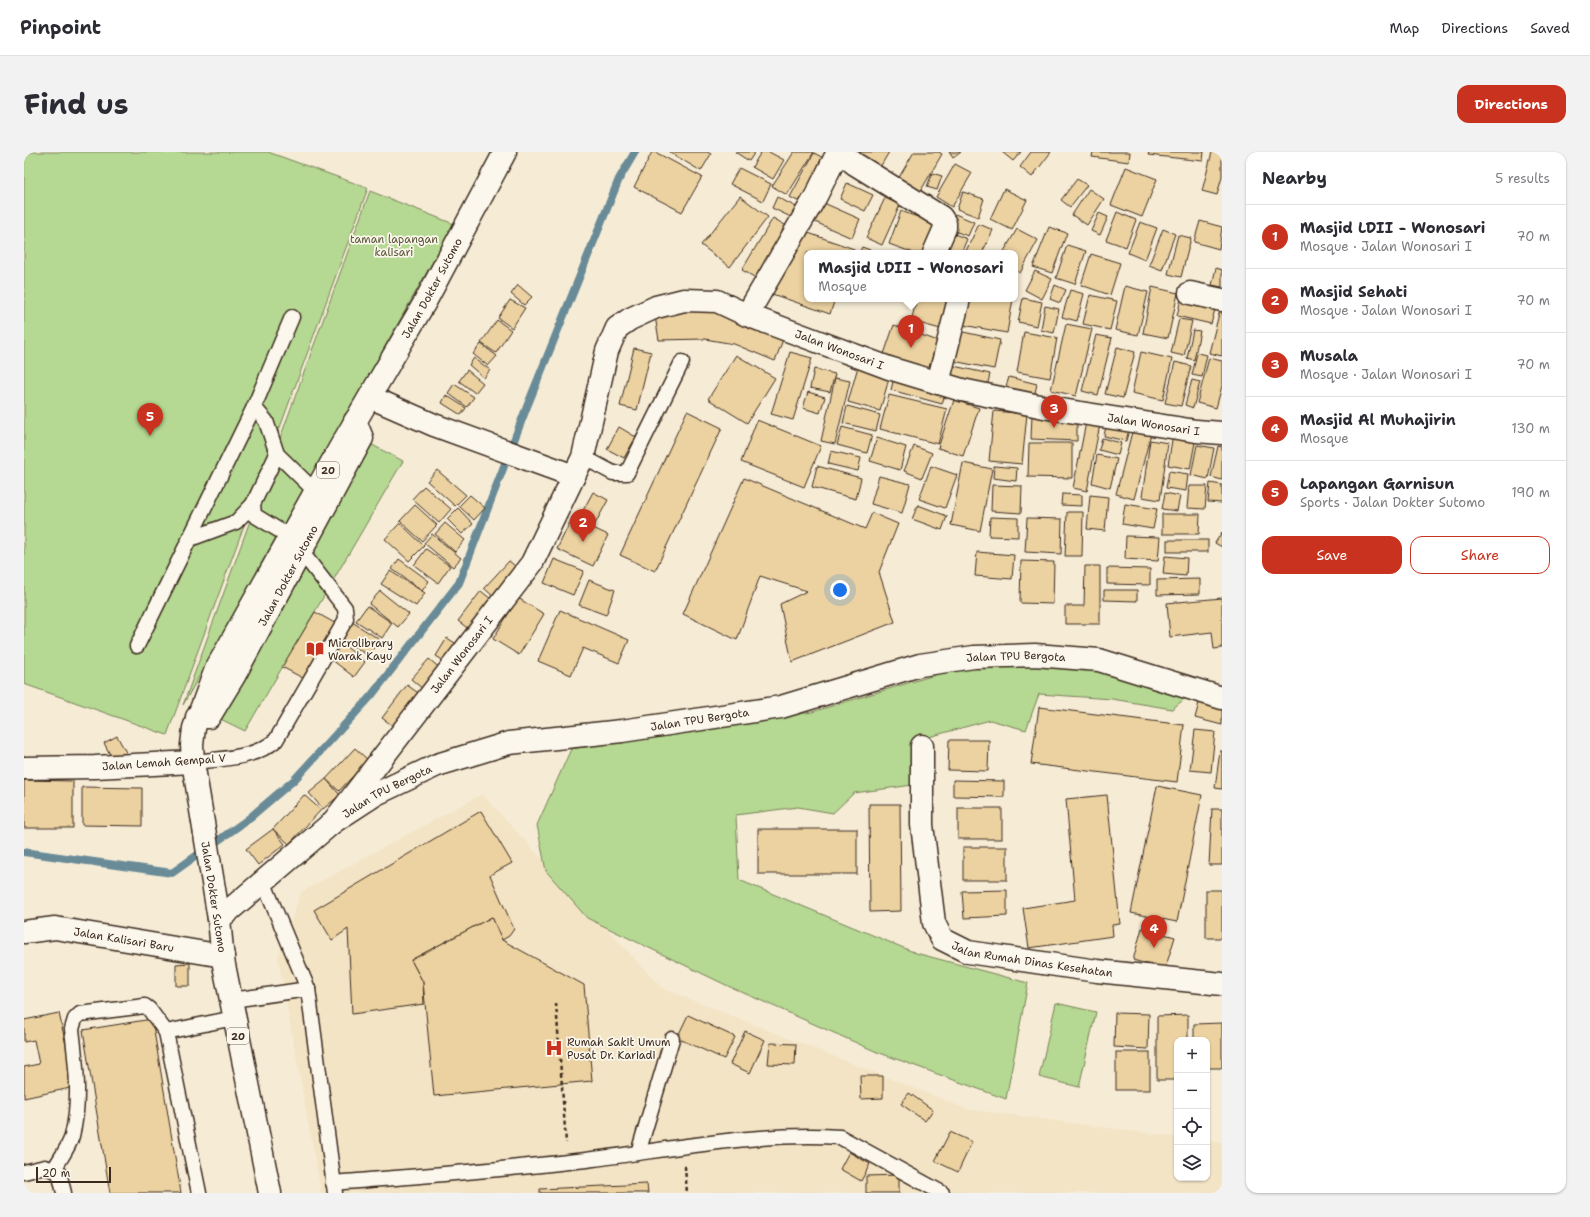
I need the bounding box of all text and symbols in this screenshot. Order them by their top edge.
text: Pinpoint [20,15,101,40]
text: Map [1390,19,1420,37]
text: Directions [1442,19,1508,37]
text: Saved [1530,19,1570,37]
text: Find us [24,85,129,123]
button: Directions [1457,85,1566,123]
text: Nearby [1262,167,1327,189]
text: 5 results [1495,170,1550,187]
text: Masjid LDII - Wonosari [1300,218,1485,238]
text: 1 [1272,228,1278,245]
text: 70 m [1516,228,1550,245]
park label: taman lapangan kalisari [350,232,438,260]
street label: Jalan Dokter Sutomo [398,235,466,341]
text: Mosque · Jalan Wonosari I [1300,238,1472,255]
popup [804,250,1018,302]
text: Masjid LDII - Wonosari [818,258,1004,278]
text: Mosque [818,278,867,295]
text: Masjid Sehati [1300,282,1407,302]
text: 2 [1270,292,1280,309]
text: 70 m [1516,292,1550,309]
text: Mosque · Jalan Wonosari I [1300,302,1472,319]
pin: 1 [898,315,924,348]
street label: Jalan Wonosari I [793,327,886,373]
text: Musala [1300,346,1358,366]
text: 3 [1270,356,1280,373]
text: 70 m [1516,356,1550,373]
text: Mosque · Jalan Wonosari I [1300,366,1472,383]
pin: 3 [1041,395,1067,428]
pin: 5 [137,403,163,436]
street label: Jalan Wonosari I [1106,410,1200,439]
text: Masjid Al Muhajirin [1300,410,1456,430]
text: 4 [1270,420,1280,437]
text: 130 m [1512,420,1550,437]
text: Mosque [1300,430,1349,447]
road number: 20 [317,462,339,478]
text: Lapangan Garnisun [1300,474,1454,494]
text: 5 [1271,484,1279,501]
text: 190 m [1511,484,1550,501]
text: Sports · Jalan Dokter Sutomo [1300,494,1485,511]
pin: 2 [570,509,596,542]
street label: Jalan Dokter Sutomo [255,522,322,629]
button: Save [1262,536,1402,574]
button: Share [1410,536,1550,574]
your location [830,580,850,600]
street label: Jalan Wonosari I [427,613,496,697]
place label: Microlibrary Warak Kayu [328,636,393,664]
library icon: Microlibrary Warak Kayu [305,639,325,659]
street label: Jalan TPU Bergota [965,648,1066,666]
street label: Jalan TPU Bergota [649,705,750,735]
street label: Jalan Lemah Gempal V [102,751,227,774]
street label: Jalan TPU Bergota [340,762,434,822]
street label: Jalan Dokter Sutomo [197,840,230,954]
pin: 4 [1141,915,1167,948]
street label: Jalan Kalisari Baru [72,924,175,956]
street label: Jalan Rumah Dinas Kesehatan [949,938,1113,981]
road number: 20 [227,1028,249,1044]
place label: Rumah Sakit Umum Pusat Dr. Kariadi [567,1035,671,1063]
map controls [1174,1037,1210,1181]
button: + [1174,1037,1210,1073]
hospital icon: Rumah Sakit Umum Pusat Dr. Kariadi [544,1038,564,1058]
button: − [1174,1073,1210,1109]
button: locate [1174,1109,1210,1145]
button: layers [1174,1145,1210,1181]
scale bar [36,1165,111,1184]
text: 20 m [42,1166,70,1181]

